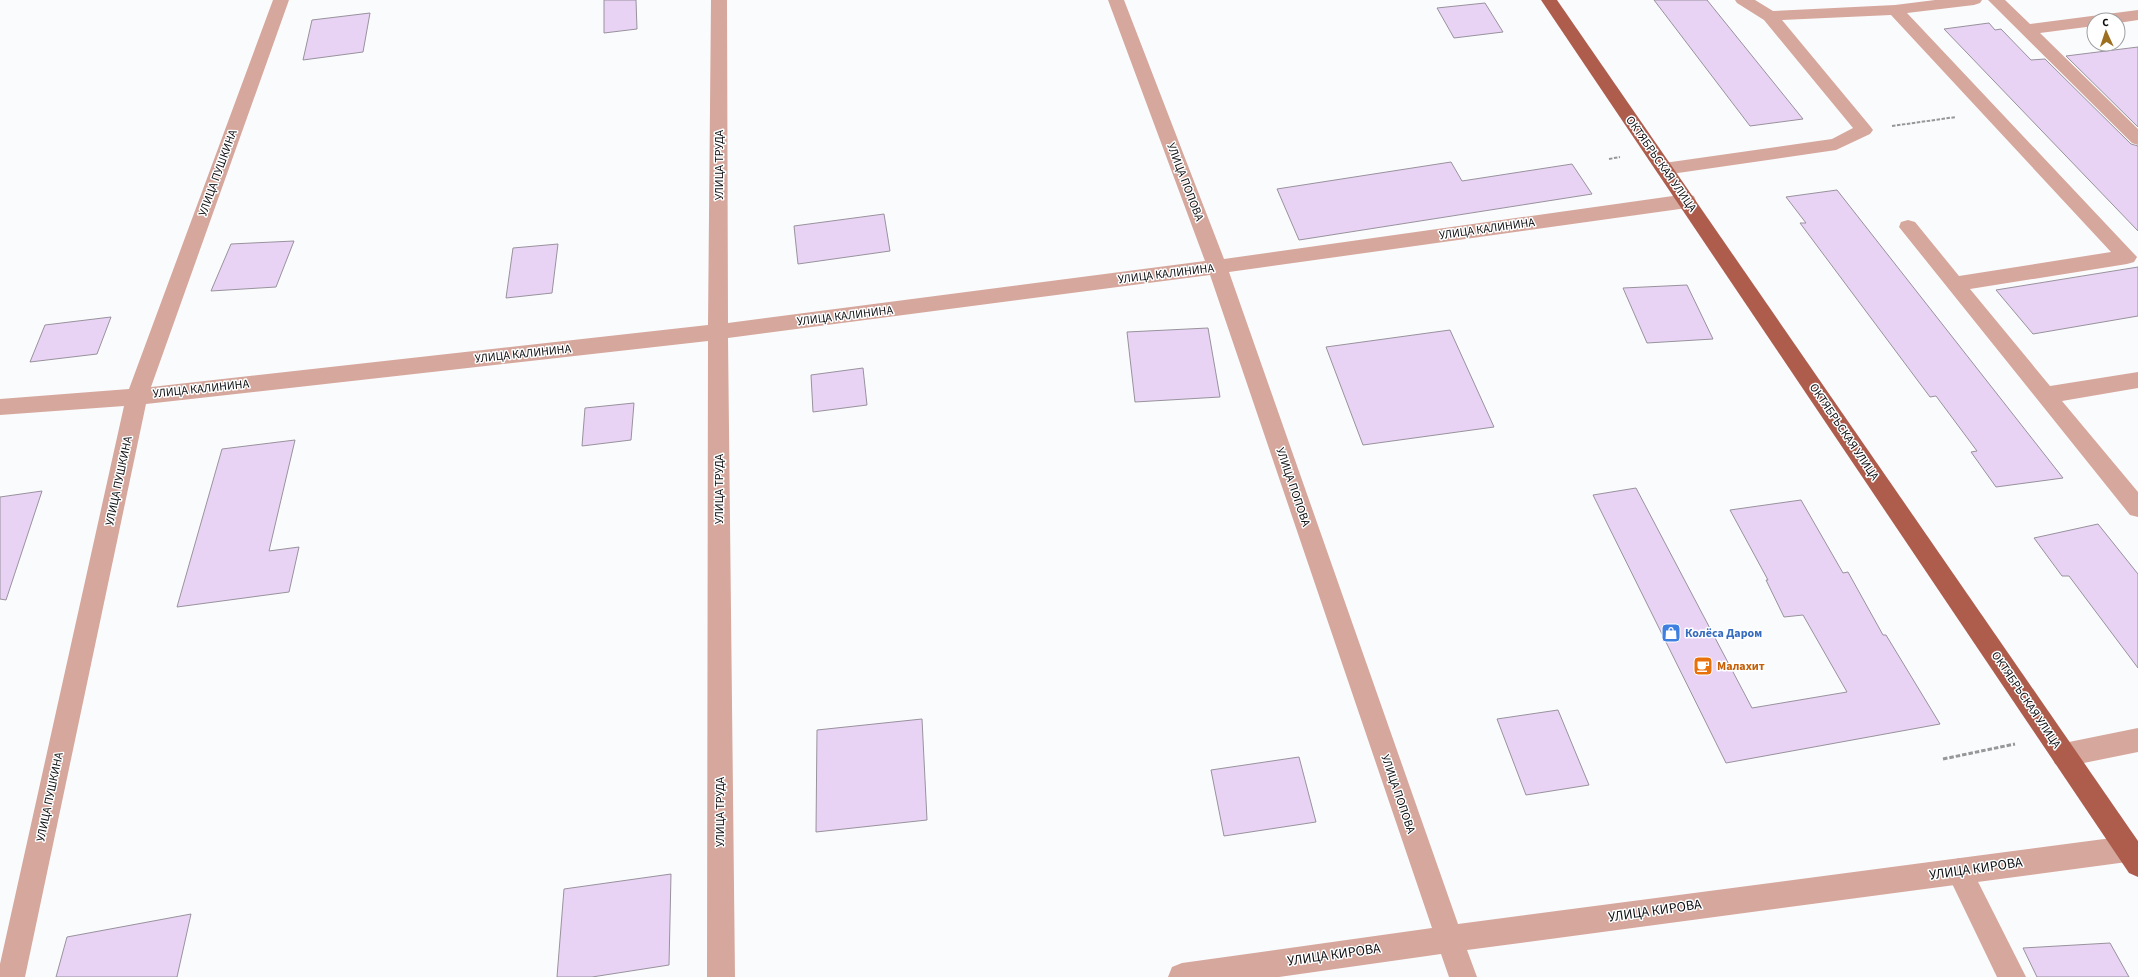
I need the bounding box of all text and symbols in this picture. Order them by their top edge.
north arrow [2086,12,2126,52]
text: С [2102,15,2110,30]
street label: ОКТЯБРЬСКАЯ УЛИЦА [1621,113,1701,216]
street label: УЛИЦА ПУШКИНА [194,127,242,219]
street label: УЛИЦА ТРУДА [711,129,728,200]
street label: УЛИЦА ПОПОВА [1162,140,1208,224]
street label: УЛИЦА КАЛИНИНА [1438,214,1536,244]
street label: УЛИЦА КАЛИНИНА [1117,260,1215,288]
street label: УЛИЦА КАЛИНИНА [796,302,894,330]
street label: УЛИЦА КАЛИНИНА [474,340,572,368]
street label: УЛИЦА КАЛИНИНА [152,375,250,403]
street label: ОКТЯБРЬСКАЯ УЛИЦА [1805,380,1883,484]
street label: УЛИЦА ПУШКИНА [101,434,137,527]
street label: УЛИЦА ПОПОВА [1272,445,1315,529]
street label: УЛИЦА ТРУДА [711,453,728,524]
shop icon: Колёса Даром [1660,622,1682,644]
place label: Колёса Даром [1685,625,1762,642]
street label: ОКТЯБРЬСКАЯ УЛИЦА [1987,648,2065,752]
cafe icon: Малахит [1692,655,1714,677]
place label: Малахит [1717,658,1765,675]
street label: УЛИЦА ПУШКИНА [32,750,68,843]
street label: УЛИЦА ПОПОВА [1377,752,1420,836]
street label: УЛИЦА ТРУДА [712,776,729,847]
street label: УЛИЦА КИРОВА [1928,852,2024,885]
street label: УЛИЦА КИРОВА [1607,894,1703,927]
street label: УЛИЦА КИРОВА [1286,938,1382,971]

